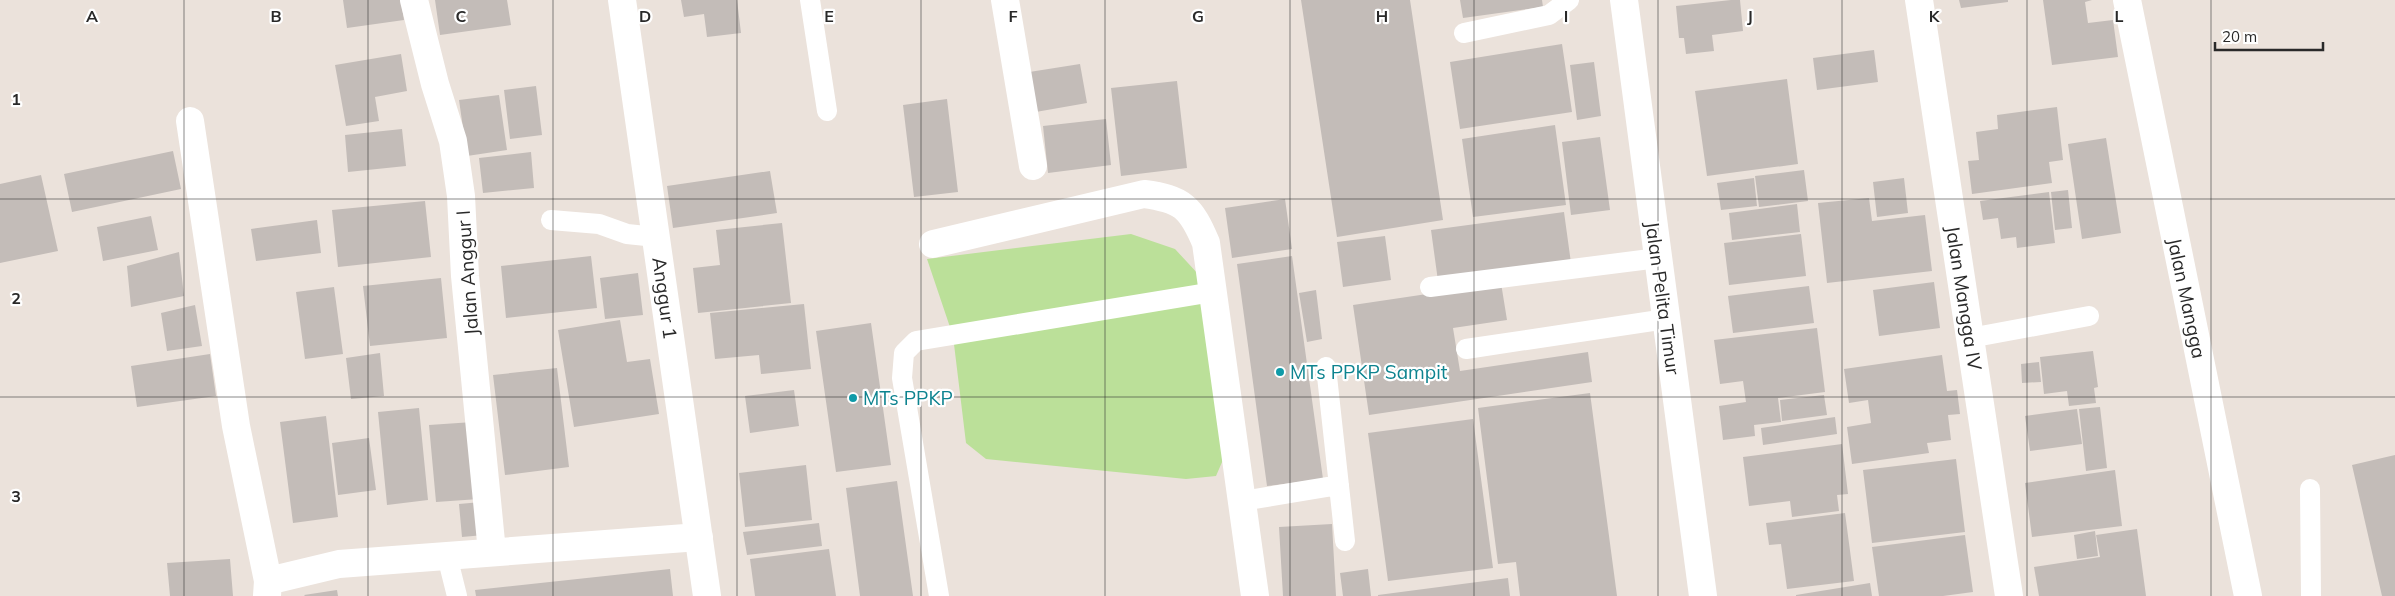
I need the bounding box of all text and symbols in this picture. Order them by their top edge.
text: A [86,6,98,26]
text: B [270,6,282,26]
text: C [456,6,467,26]
text: D [639,6,651,26]
text: E [824,6,834,26]
text: F [1008,6,1018,26]
text: G [1192,6,1204,26]
text: H [1376,6,1388,26]
text: I [1564,6,1568,26]
text: J [1747,6,1753,26]
text: K [1929,6,1941,26]
text: L [2115,6,2124,26]
scale bar [2215,20,2322,52]
text: 20 m [2222,27,2257,46]
text: 1 [11,89,21,109]
street label: Jalan Anggur I [451,210,483,336]
street label: Jalan Pelita Timur [1640,220,1686,376]
street label: Jalan Mangga IV [1941,224,1987,373]
street label: Jalan Mangga [2162,235,2212,361]
street label: Anggur 1 [647,256,683,340]
text: 2 [11,288,21,308]
place label: MTs PPKP Sampit [1290,360,1448,384]
marker: MTs PPKP Sampit [1274,366,1286,378]
place label: MTs PPKP [863,386,953,410]
marker: MTs PPKP [847,392,859,404]
text: 3 [11,486,21,506]

